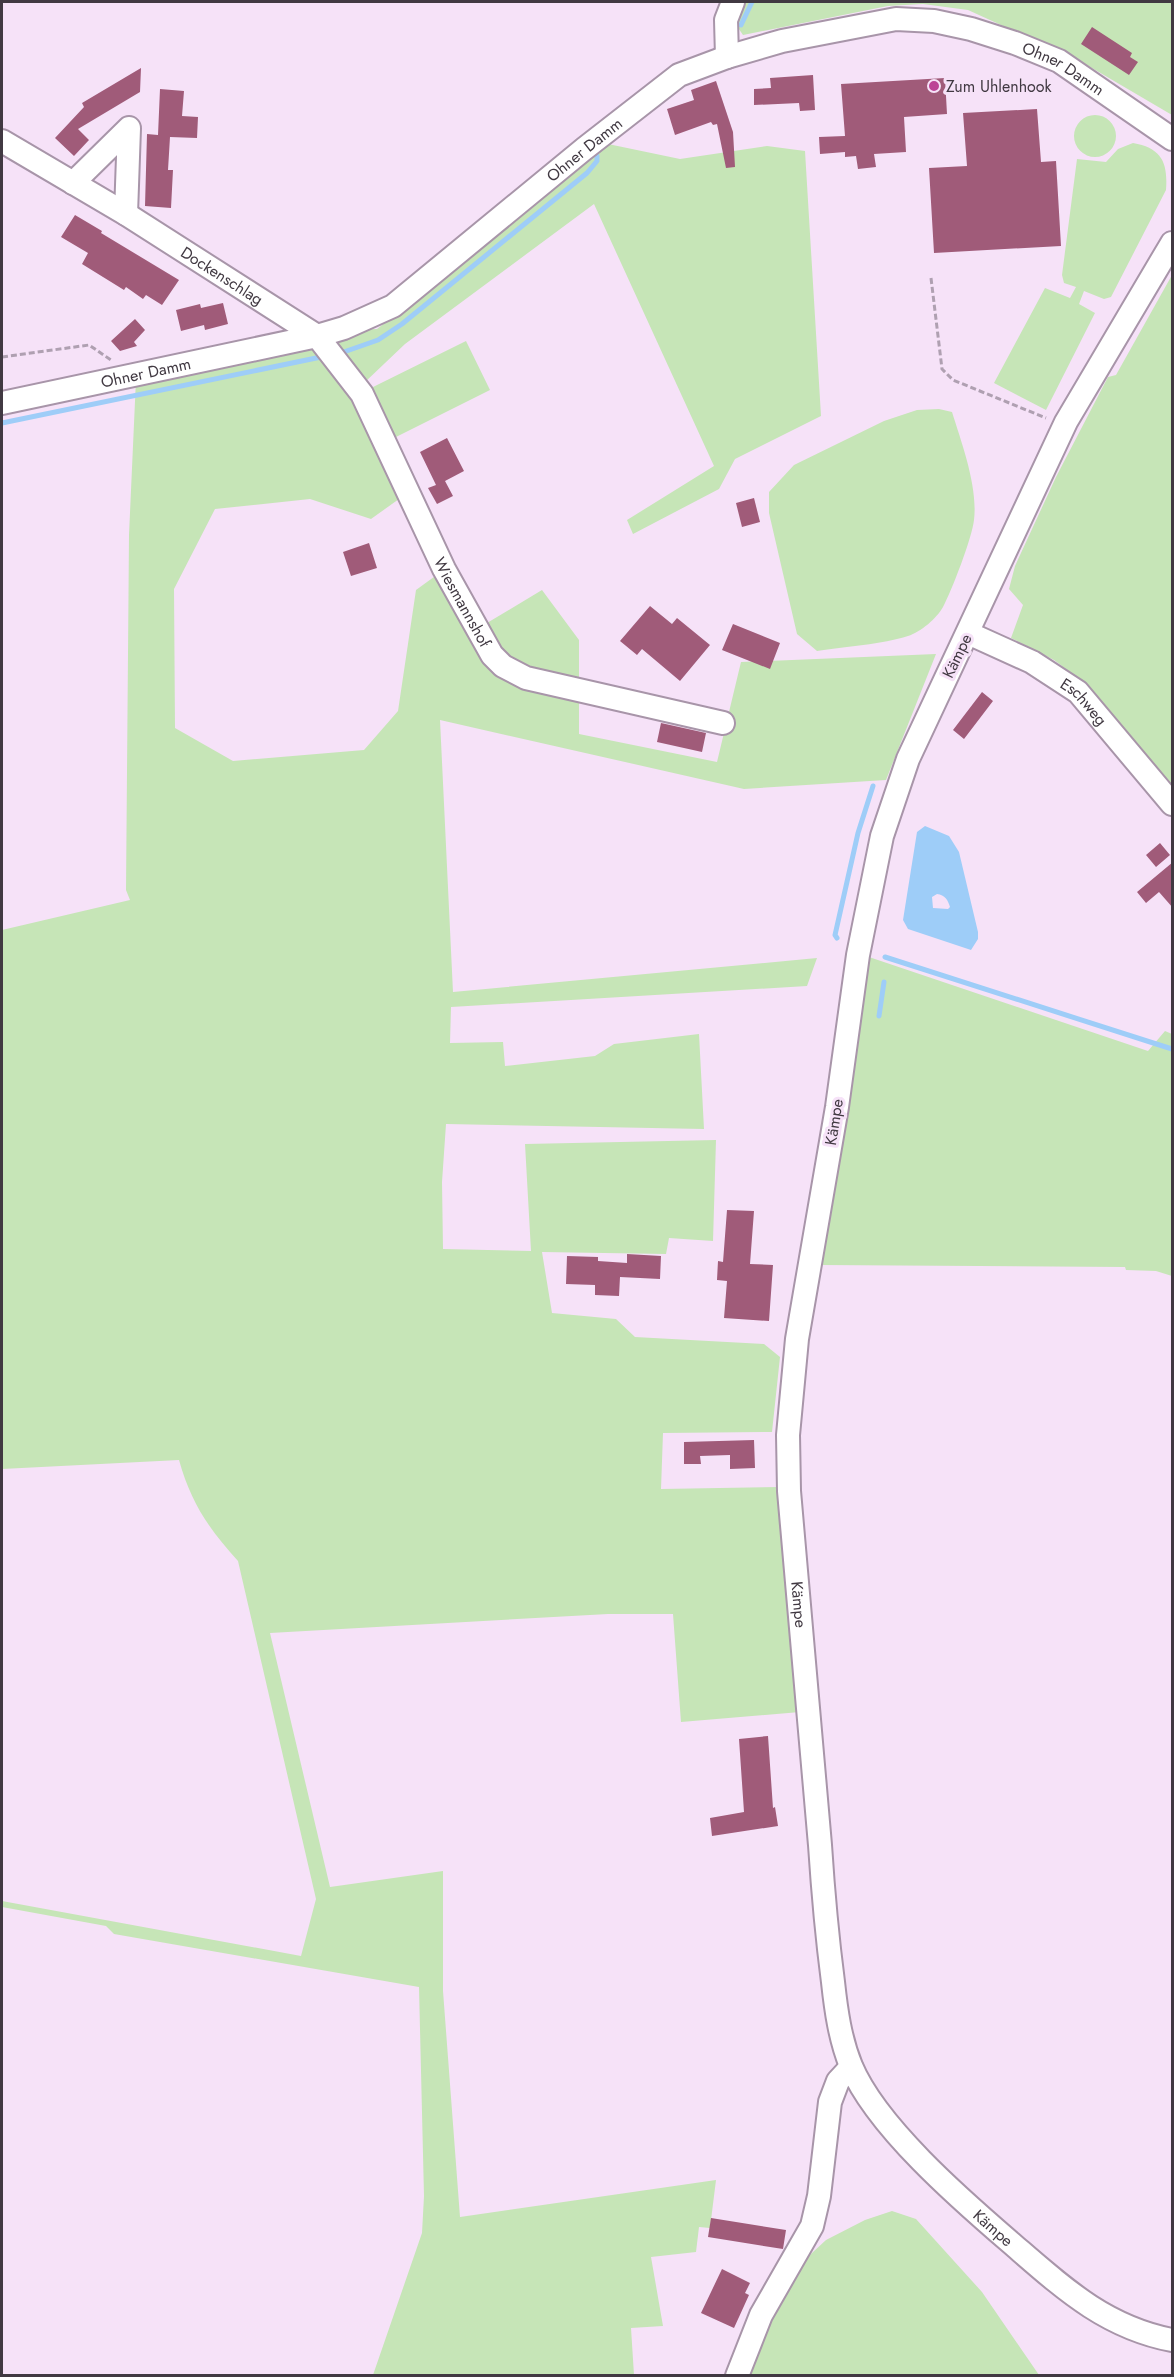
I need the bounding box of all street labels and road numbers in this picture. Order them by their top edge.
street label: Ohner Damm [1019,36,1109,101]
street label: Ohner Damm [541,112,627,187]
street label: Dockenschlag [176,240,268,310]
street label: Ohner Damm [99,352,193,393]
street label: Wiesmannshof [428,553,497,652]
street label: Kämpe [936,630,978,682]
street label: Eschweg [1056,672,1113,730]
street label: Kämpe [819,1097,849,1147]
street label: Kämpe [786,1580,813,1629]
street label: Kämpe [968,2204,1018,2252]

